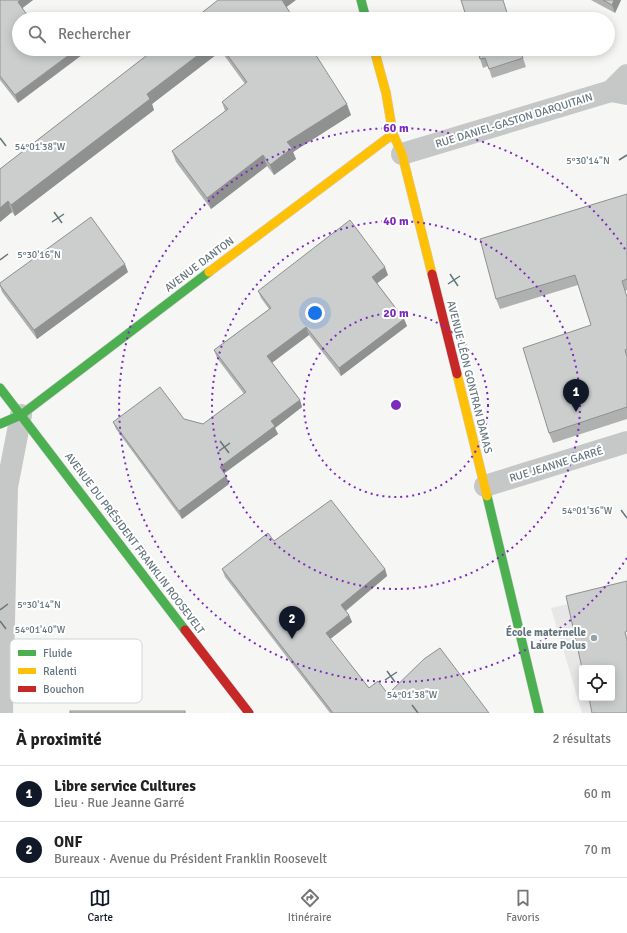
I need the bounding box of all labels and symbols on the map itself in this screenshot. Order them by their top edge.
street label: RUE DANIEL-GASTON DARQUITAIN [434,90,594,151]
text: 60 m [383,121,409,136]
text: 54°01'38"W [15,141,66,153]
text: 5°30'14"N [566,155,610,167]
text: 40 m [383,214,409,229]
street label: AVENUE DANTON [162,234,236,295]
text: 5°30'16"N [17,249,61,261]
street label: AVENUE LÉON GONTRAN DAMAS [444,299,496,455]
your location [305,303,325,323]
text: 20 m [383,306,409,321]
pin: 1 [563,379,589,412]
centre of rings [389,398,403,412]
street label: RUE JEANNE GARRÉ [507,443,605,485]
street label: AVENUE DU PRÉSIDENT FRANKLIN ROOSEVELT [62,449,208,637]
text: 54°01'36"W [562,505,613,517]
text: 5°30'14"N [17,599,61,611]
pin: 2 [279,606,305,639]
text: 54°01'40"W [15,624,66,636]
place label: École maternelle Laure Polus [506,625,587,652]
marker: École maternelle Laure Polus [589,633,599,643]
legend [10,639,142,703]
text: Fluide [43,647,72,660]
text: Ralenti [43,665,77,678]
text: Bouchon [43,683,84,696]
text: 54°01'38"W [387,689,438,701]

